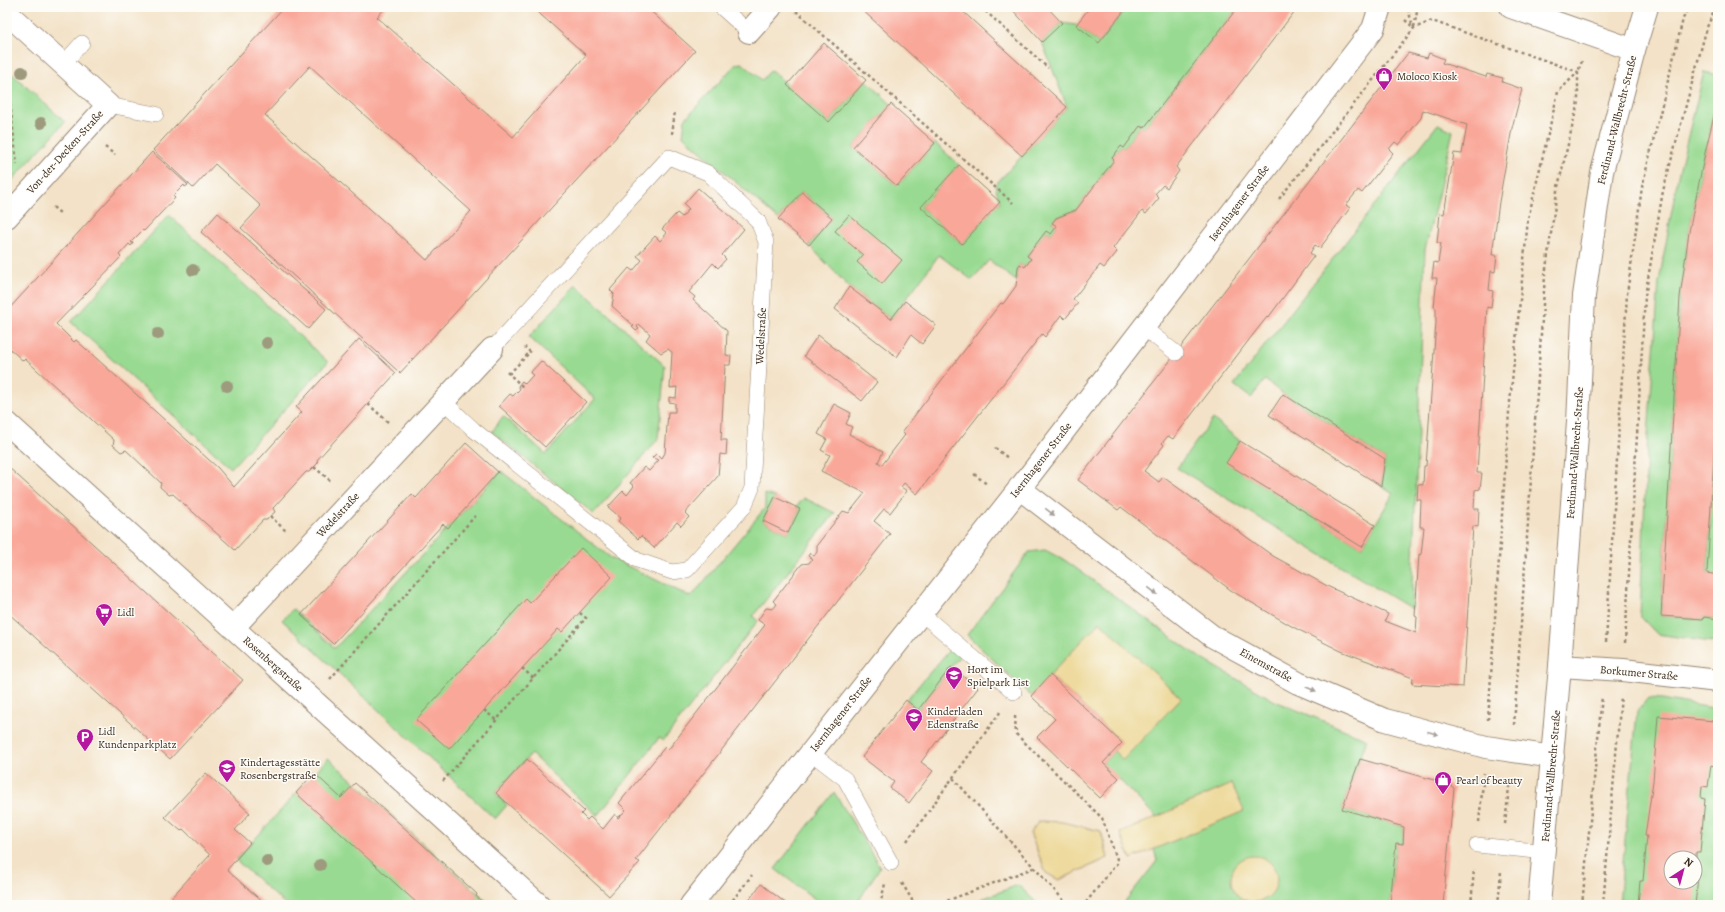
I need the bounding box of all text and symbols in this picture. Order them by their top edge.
street label: Ferdinand-Wallbrecht-Straße [1594,54,1640,186]
shop icon: Moloco Kiosk [1374,66,1394,91]
place label: Moloco Kiosk [1397,69,1458,84]
street label: Von-der-Decken-Straße [23,107,107,198]
street label: Isernhagener Straße [1205,162,1273,244]
street label: Wedelstraße [752,307,770,366]
street label: Ferdinand-Wallbrecht-Straße [1563,386,1587,520]
street label: Isernhagener Straße [1007,419,1075,501]
street label: Wedelstraße [313,489,363,542]
one-way arrow [1045,508,1056,516]
one-way arrow [1148,587,1159,595]
supermarket icon: Lidl [94,602,114,627]
place label: Lidl [117,605,135,620]
street label: Rosenbergstraße [240,633,306,695]
street label: Einemstraße [1237,644,1295,686]
place label: Hort im Spielpark List [967,662,1029,690]
street label: Borkumer Straße [1599,662,1679,684]
school or university icon: Hort im Spielpark List [944,665,964,690]
street label: Isernhagener Straße [807,673,875,755]
one-way arrow [1306,686,1318,692]
place label: Kinderladen Edenstraße [927,704,983,732]
school or university icon: Kinderladen Edenstraße [904,707,924,732]
street label: Ferdinand-Wallbrecht-Straße [1538,709,1564,843]
place label: Lidl Kundenparkplatz [98,724,176,752]
parking icon: Lidl Kundenparkplatz [75,727,95,752]
one-way arrow [1427,730,1439,736]
place label: Kindertagesstätte Rosenbergstraße [240,755,320,783]
school or university icon: Kindertagesstätte Rosenbergstraße [217,758,237,783]
shop icon: Pearl of beauty [1433,770,1453,795]
place label: Pearl of beauty [1456,773,1522,788]
north arrow [1663,850,1703,890]
text: N [1681,854,1696,871]

